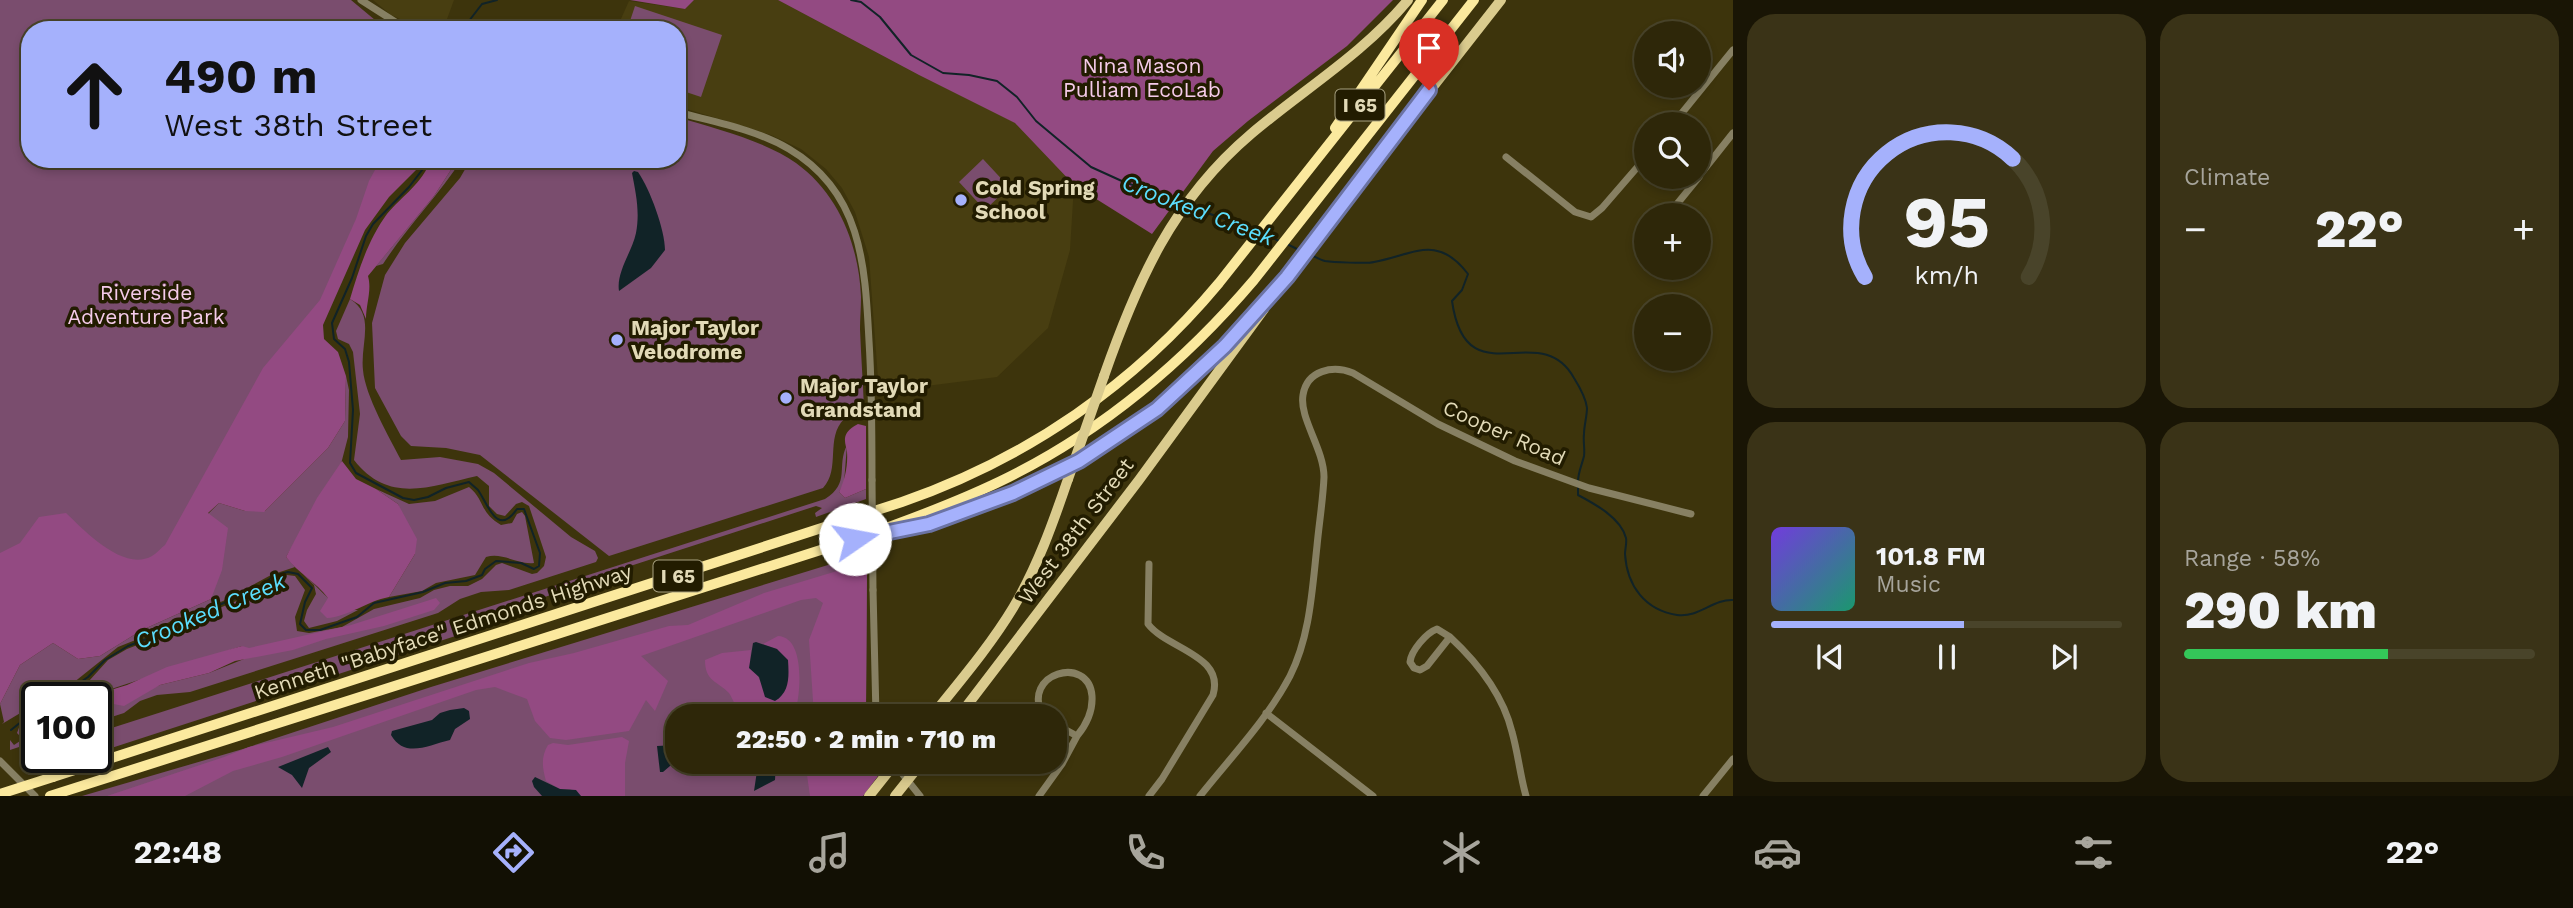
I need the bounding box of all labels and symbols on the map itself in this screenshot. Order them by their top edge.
pin [1399,18,1459,90]
park label: Nina Mason Pulliam EcoLab [1063,53,1221,102]
road number: I 65 [1336,90,1384,120]
water label: Crooked Creek [1118,169,1279,252]
place label: Cold Spring School [975,175,1095,224]
marker: Cold Spring School [953,192,969,208]
park label: Riverside Adventure Park [67,280,225,329]
place label: Major Taylor Velodrome [631,315,759,364]
marker: Major Taylor Velodrome [609,332,625,348]
place label: Major Taylor Grandstand [800,373,928,422]
marker: Major Taylor Grandstand [778,390,794,406]
street label: Cooper Road [1439,394,1569,471]
street label: West 38th Street [1013,453,1139,608]
position arrow [818,502,892,576]
street label: Kenneth "Babyface" Edmonds Highway [251,558,635,705]
road number: I 65 [654,561,702,592]
water label: Crooked Creek [131,567,291,655]
speed limit sign: 100 [21,682,112,773]

